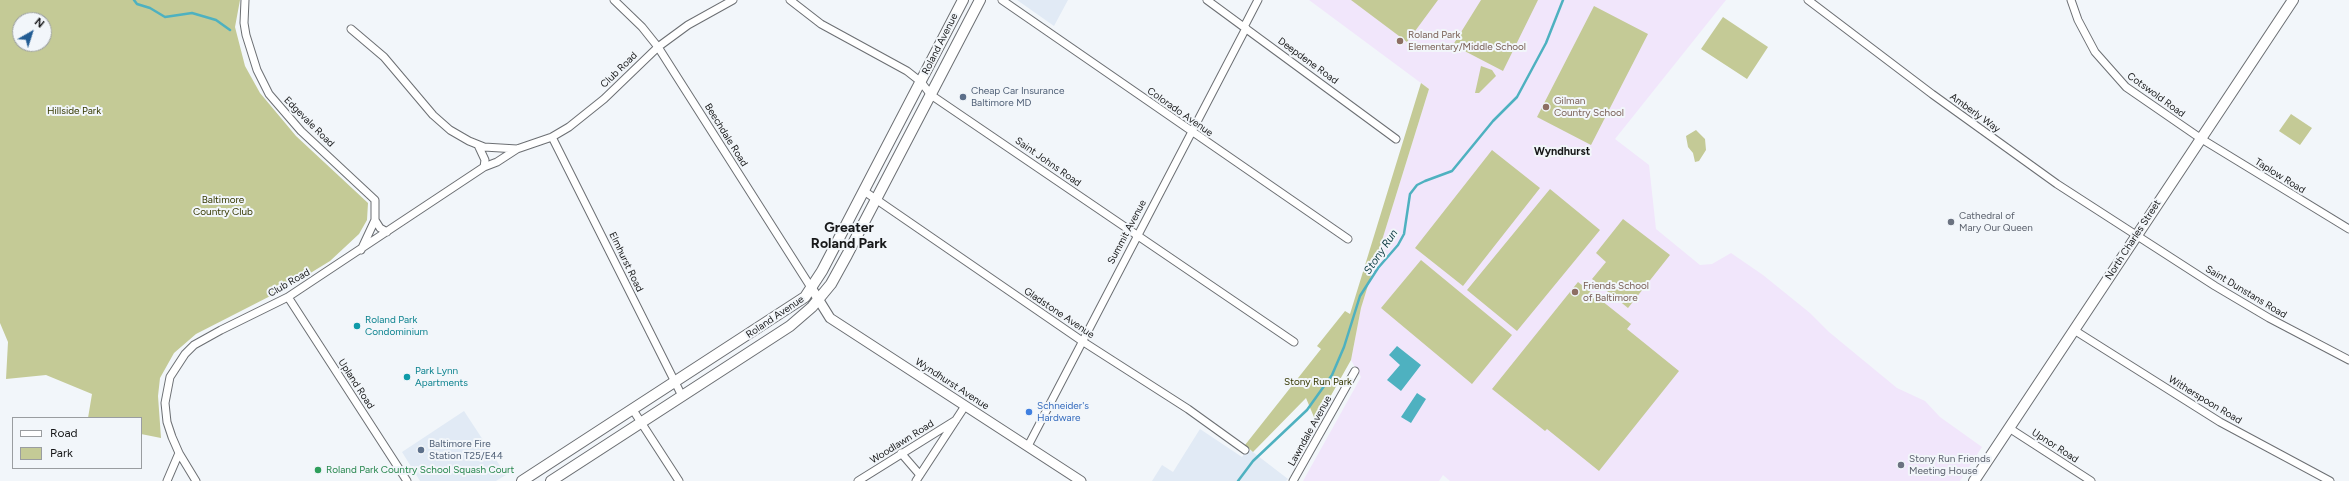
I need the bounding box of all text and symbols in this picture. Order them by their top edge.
street label: Roland Avenue [919,11,961,77]
north arrow [12,12,52,52]
text: N [32,15,47,31]
place label: Roland Park Elementary/Middle School [1408,29,1526,52]
street label: Deepdene Road [1276,35,1340,87]
marker: Roland Park Elementary/Middle School [1395,36,1405,46]
street label: Club Road [598,50,640,90]
street label: Cotswold Road [2125,70,2187,120]
place label: Cheap Car Insurance Baltimore MD [971,85,1064,108]
street label: Colorado Avenue [1145,85,1215,139]
street label: Amberly Way [1947,91,2003,135]
marker: Cheap Car Insurance Baltimore MD [958,92,968,102]
street label: Edgevale Road [281,94,337,150]
place label: Gilman Country School [1554,95,1624,118]
street label: Beechdale Road [702,101,750,169]
marker: Gilman Country School [1541,102,1551,112]
park label: Hillside Park [47,105,101,117]
street label: Saint Johns Road [1013,135,1083,189]
district label: Wyndhurst [1534,145,1590,159]
street label: Taplow Road [2253,156,2307,196]
park label: Baltimore Country Club [193,194,253,218]
street label: Summit Avenue [1105,198,1149,266]
street label: North Charles Street [2103,198,2163,282]
place label: Cathedral of Mary Our Queen [1959,210,2033,234]
marker: Cathedral of Mary Our Queen [1946,217,1956,227]
district label: Greater Roland Park [811,220,887,252]
water label: Stony Run [1361,227,1401,277]
street label: Elmhurst Road [606,230,646,294]
street label: Saint Dunstans Road [2203,263,2289,321]
street label: Club Road [266,266,312,300]
place label: Friends School of Baltimore [1583,280,1649,304]
street label: Gladstone Avenue [1022,285,1096,341]
marker: Friends School of Baltimore [1570,287,1580,297]
street label: Roland Avenue [744,293,806,341]
place label: Roland Park Condominium [365,314,428,338]
marker: Roland Park Condominium [352,321,362,331]
street label: Wyndhurst Avenue [913,356,991,412]
street label: Upland Road [335,357,377,411]
place label: Park Lynn Apartments [415,365,468,388]
marker: Park Lynn Apartments [402,372,412,382]
street label: Witherspoon Road [2166,373,2244,427]
park label: Stony Run Park [1284,376,1352,388]
street label: Lawndale Avenue [1286,394,1334,468]
place label: Schneider's Hardware [1037,400,1089,424]
marker: Schneider's Hardware [1024,407,1034,417]
legend [12,417,142,469]
street label: Woodlawn Road [868,418,936,466]
text: Road [50,426,78,440]
street label: Upnor Road [2029,426,2081,466]
place label: Baltimore Fire Station T25/E44 [429,438,503,462]
marker: Baltimore Fire Station T25/E44 [416,445,426,455]
text: Park [50,446,73,460]
place label: Stony Run Friends Meeting House [1909,453,1990,476]
marker: Stony Run Friends Meeting House [1896,460,1906,470]
place label: Roland Park Country School Squash Court [326,464,514,476]
marker: Roland Park Country School Squash Court [313,465,323,475]

